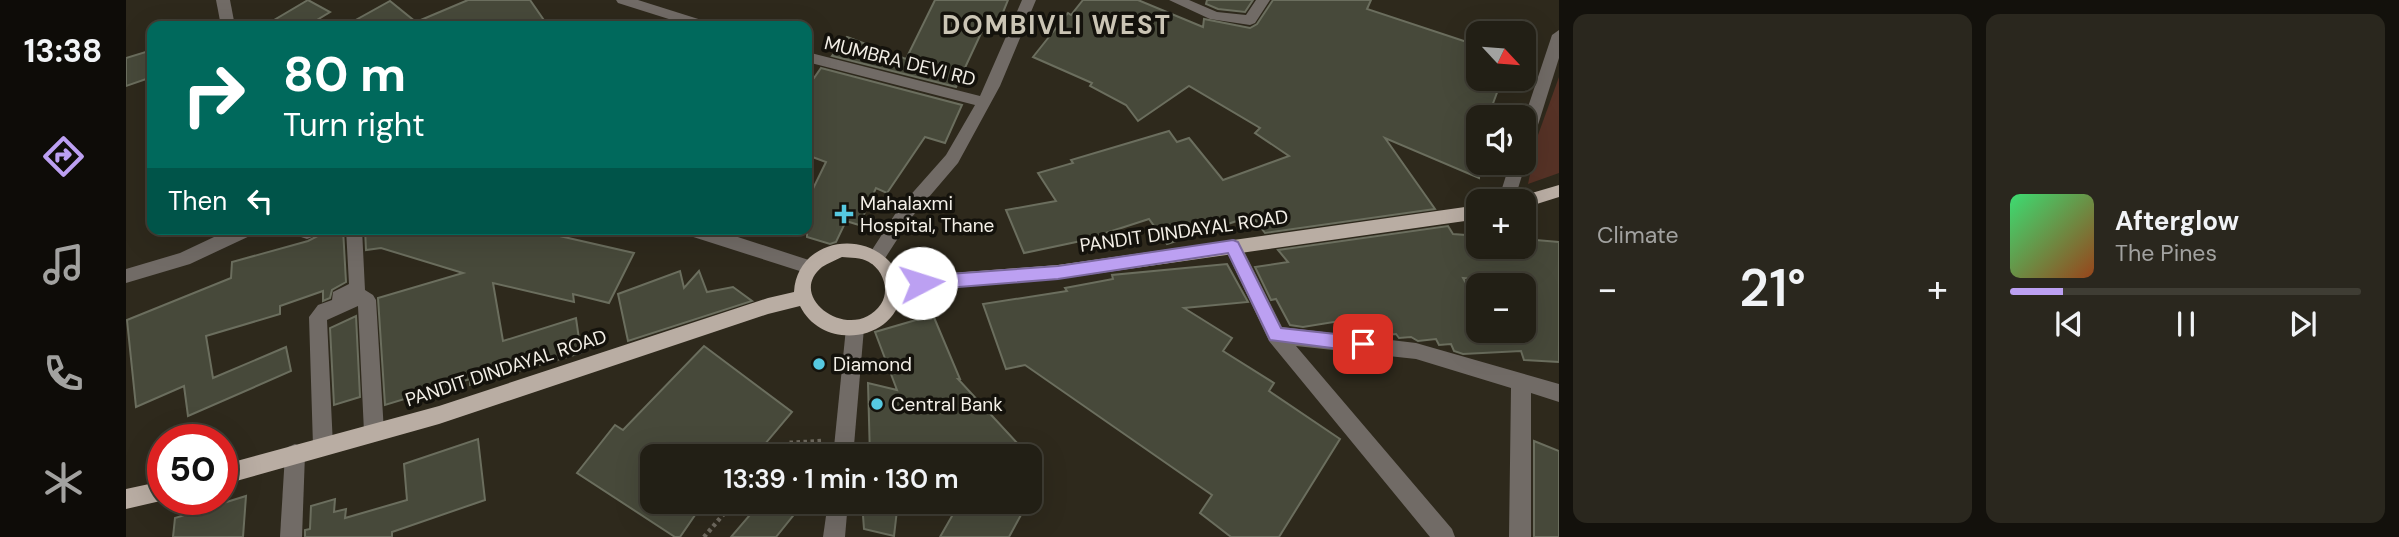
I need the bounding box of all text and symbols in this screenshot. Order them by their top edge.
district label: DOMBIVLI WEST [942,8,1172,42]
north arrow [1466,21,1536,91]
map controls [1466,21,1536,343]
text: 13:38 [24,30,102,72]
street label: MUMBRA DEVI RD [822,30,978,92]
text: 80 m [283,42,406,106]
icon: right [168,49,259,140]
text: Turn right [283,104,425,146]
button: sound [1466,105,1536,175]
icon: directions [39,132,88,181]
icon: left [241,182,279,220]
text: Then [168,184,227,218]
button: + [1466,189,1536,259]
place label: Mahalaxmi Hospital, Thane [860,191,994,238]
marker: Mahalaxmi Hospital, Thane [834,204,854,224]
street label: PANDIT DINDAYAL ROAD [1078,204,1290,258]
text: Afterglow [2115,204,2239,238]
text: Climate [1597,220,1679,250]
text: The Pines [2115,238,2217,268]
icon: music [39,240,88,289]
position arrow [884,246,958,320]
text: 21° [1739,254,1806,322]
text: − [1597,264,1618,314]
text: + [1927,264,1948,314]
button: − [1466,273,1536,343]
icon: previous [2050,305,2088,343]
icon: pause [2167,305,2205,343]
icon: next [2284,305,2322,343]
pin [1333,314,1393,374]
street label: PANDIT DINDAYAL ROAD [402,324,610,412]
icon: arrive [1344,325,1382,363]
icon: phone [39,349,88,398]
place label: Diamond [833,352,912,377]
marker: Diamond [811,356,827,372]
place label: Central Bank [891,392,1003,417]
marker: Central Bank [869,396,885,412]
speed limit sign: 50 [147,424,238,515]
icon: climate [39,458,88,507]
text: 13:39 · 1 min · 130 m [723,462,959,496]

